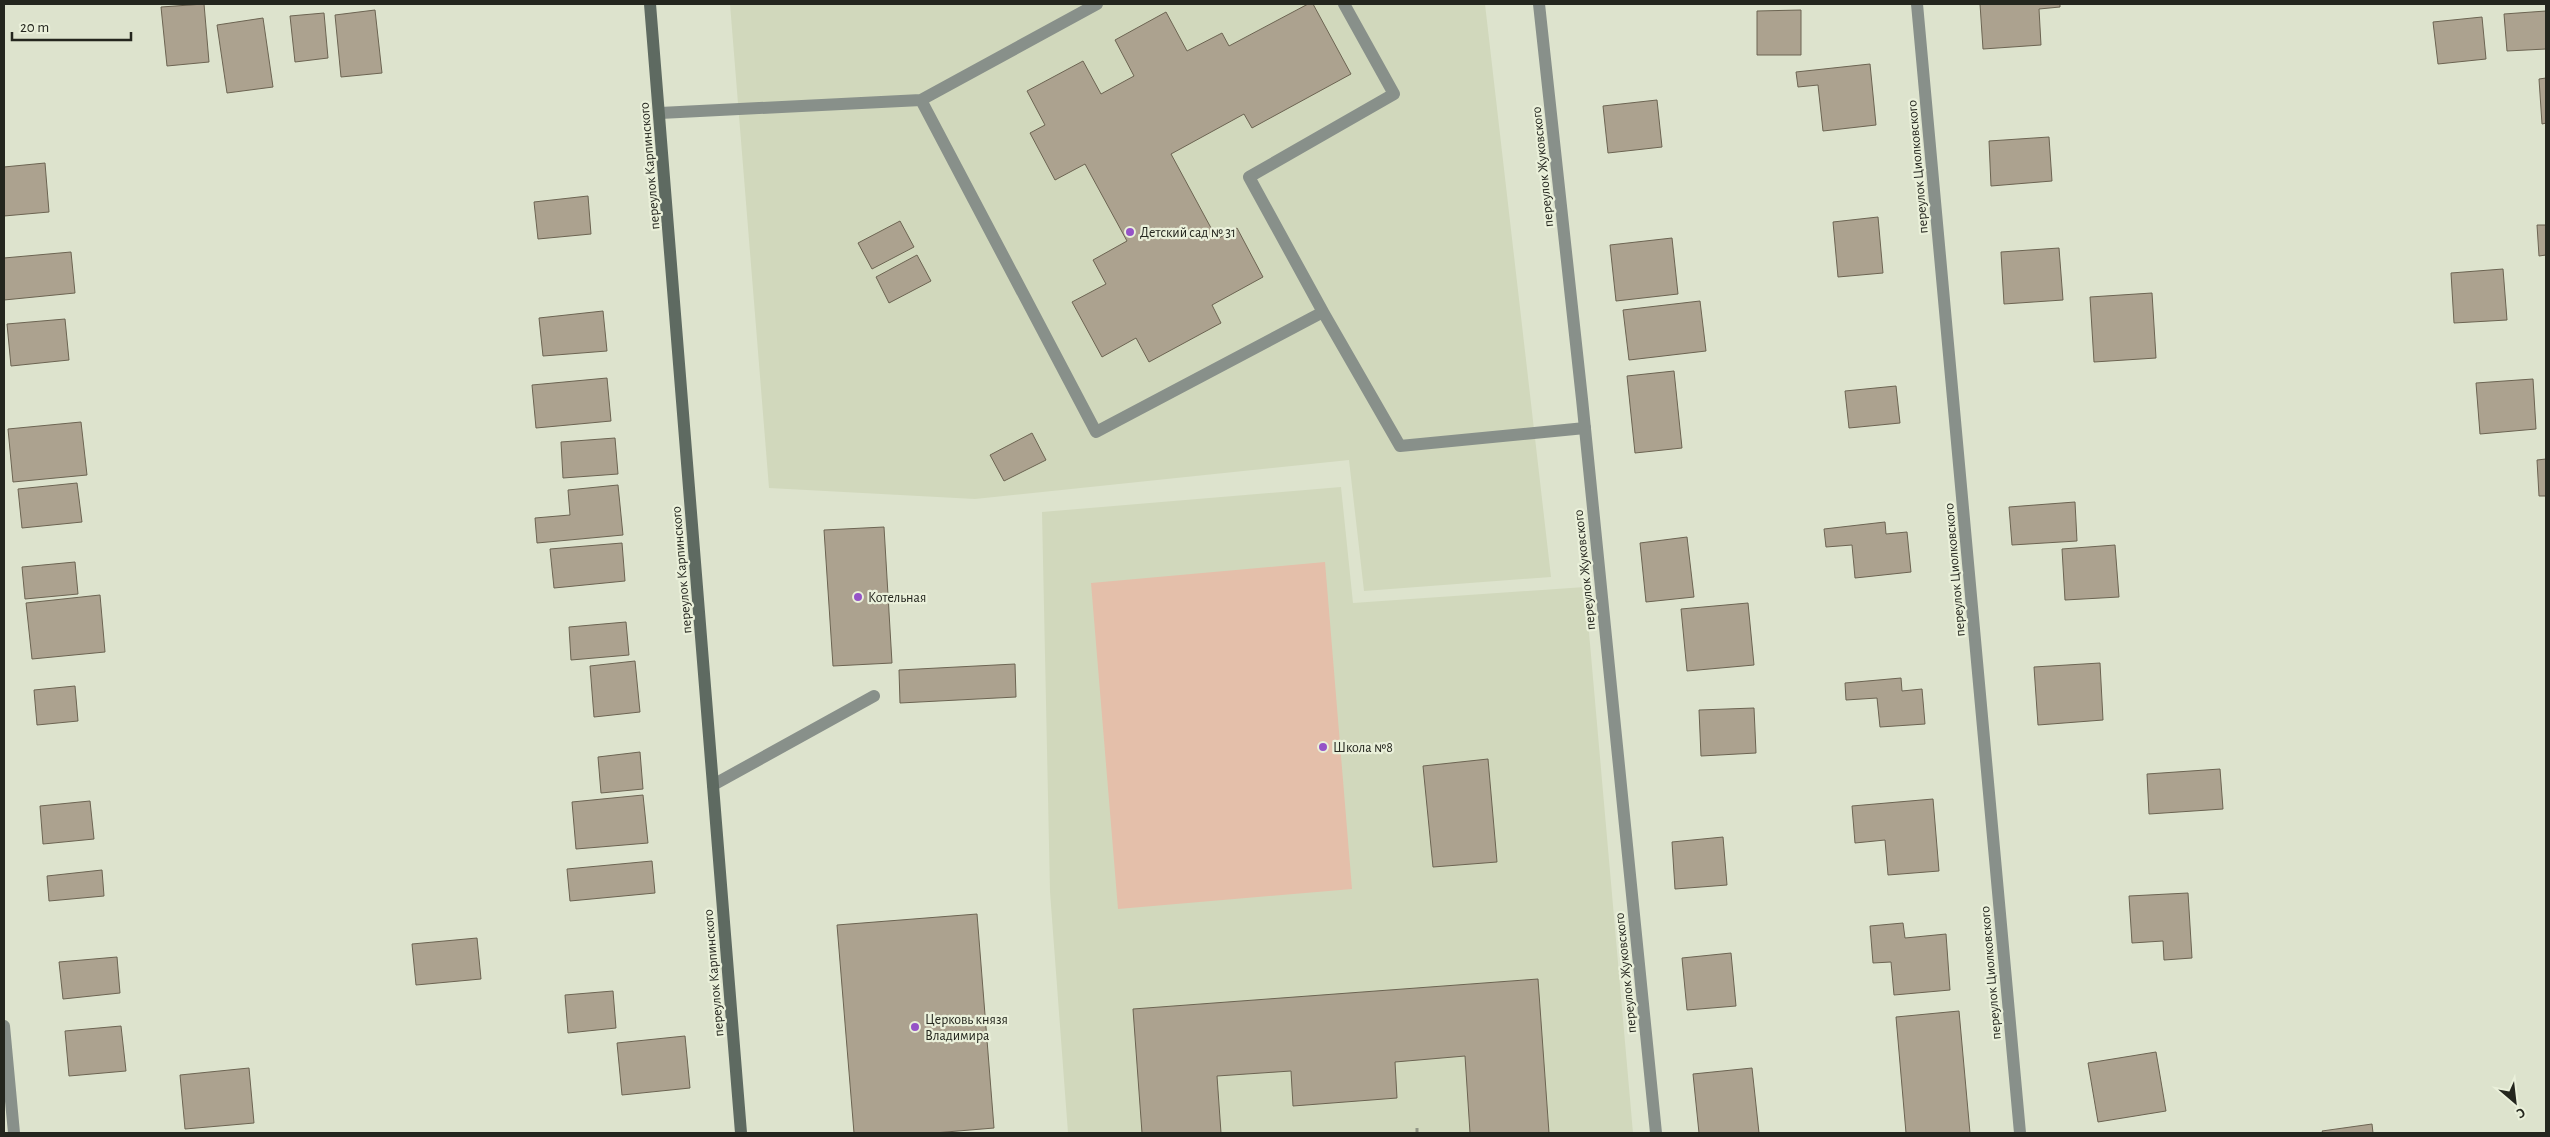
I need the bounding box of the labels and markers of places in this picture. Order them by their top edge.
marker: Детский сад № 31 [1124,226,1136,238]
place label: Детский сад № 31 [1140,226,1236,240]
marker: Котельная [852,591,864,603]
place label: Котельная [868,591,926,605]
marker: Школа №8 [1317,741,1329,753]
place label: Школа №8 [1333,741,1393,755]
place label: Церковь князя Владимира [925,1013,1008,1043]
marker: Церковь князя Владимира [909,1021,921,1033]

